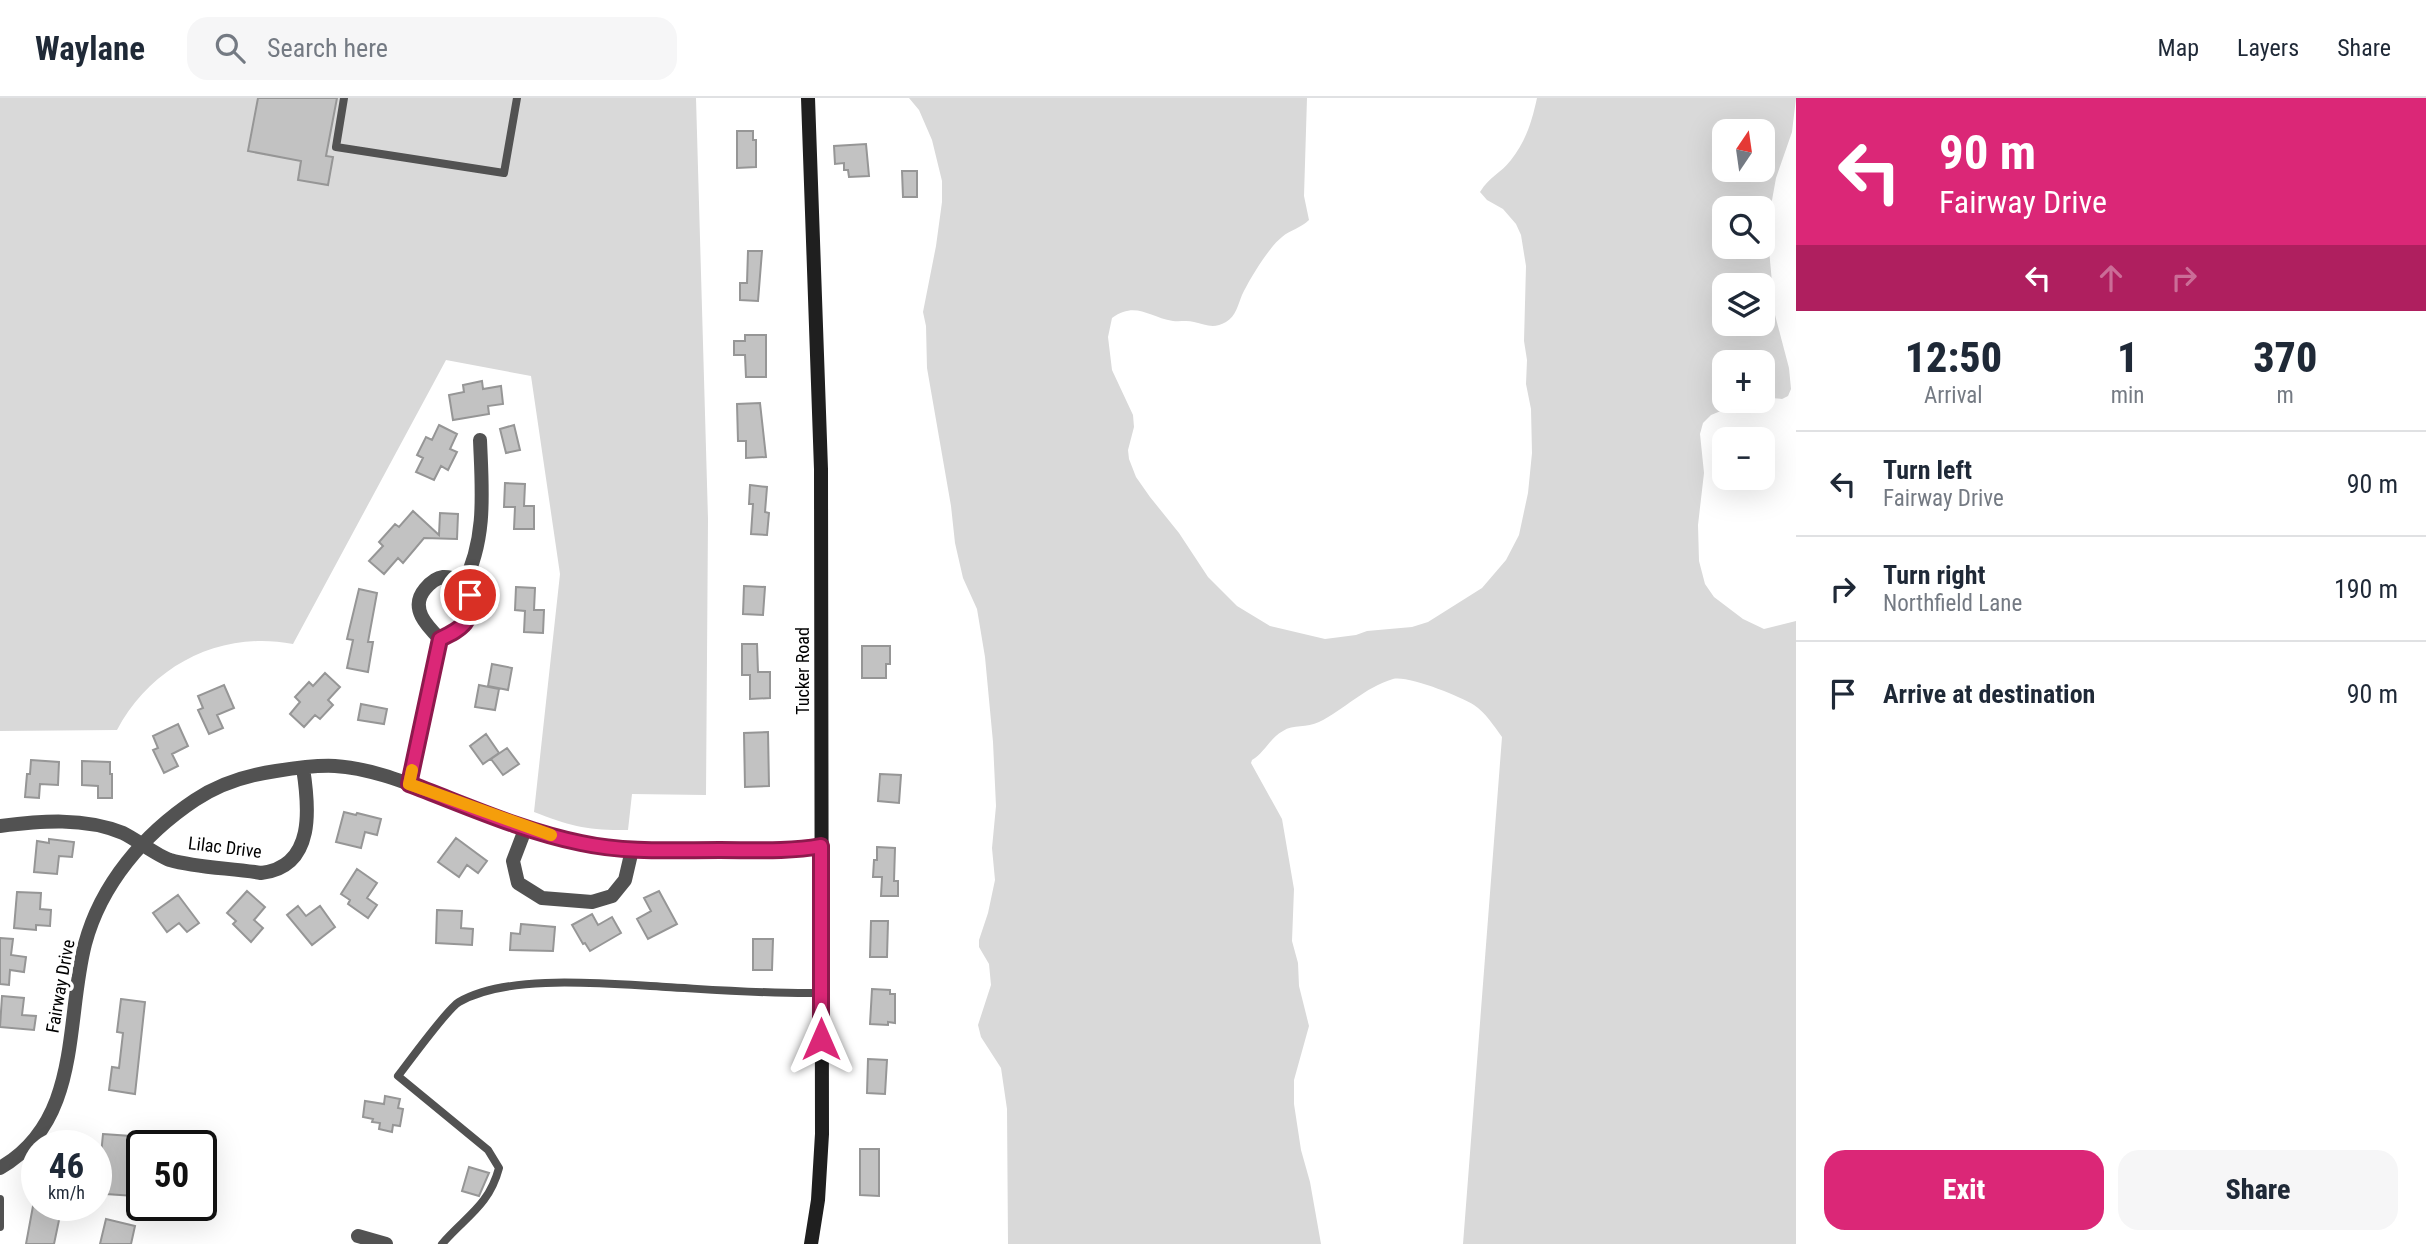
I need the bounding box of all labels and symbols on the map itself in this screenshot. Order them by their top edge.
north arrow [1712,119,1774,182]
pin [440,565,500,625]
street label: Tucker Road [792,627,813,715]
street label: Lilac Drive [187,832,263,862]
street label: Fairway Drive [41,938,79,1034]
position arrow [784,1002,858,1076]
speed limit sign: 50 [126,1130,217,1221]

